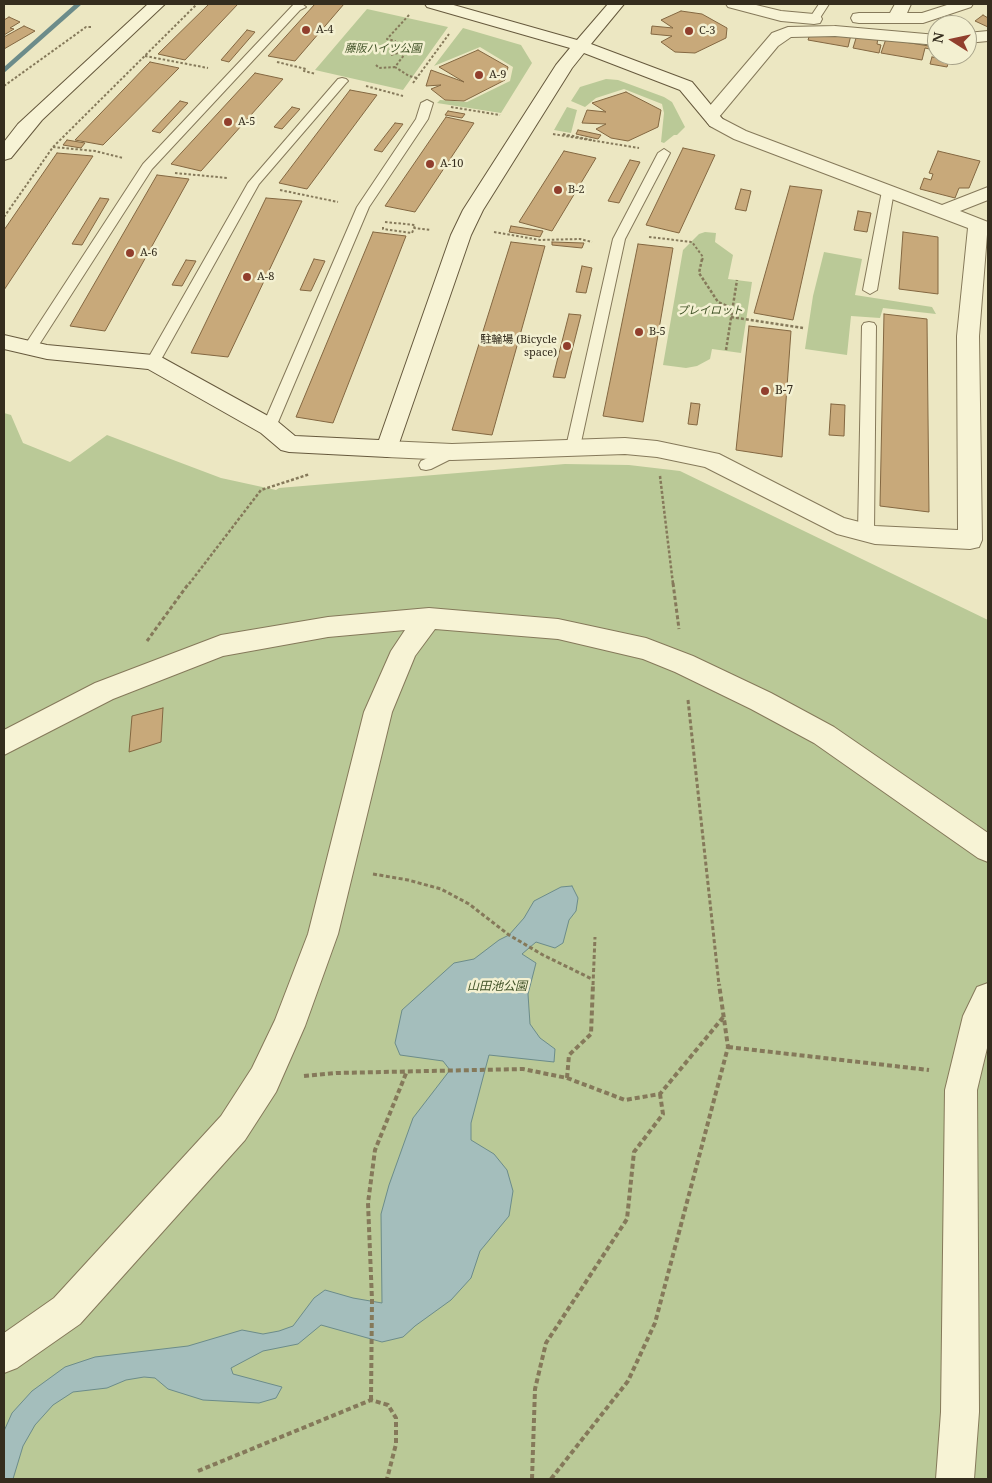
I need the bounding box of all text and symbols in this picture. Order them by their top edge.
north arrow [927,15,977,65]
place label: A-4 [316,23,333,37]
marker: A-4 [300,24,312,36]
place label: C-3 [699,24,715,38]
marker: C-3 [683,25,695,37]
text: N [927,30,948,45]
park label: 藤阪ハイツ公園 [345,42,421,56]
place label: A-9 [489,68,506,82]
marker: A-9 [473,69,485,81]
place label: A-5 [238,115,255,129]
marker: A-5 [222,116,234,128]
place label: A-10 [440,157,463,171]
marker: A-10 [424,158,436,170]
place label: B-2 [568,183,585,197]
marker: B-2 [552,184,564,196]
place label: A-6 [140,246,157,260]
marker: A-6 [124,247,136,259]
place label: A-8 [257,270,274,284]
marker: A-8 [241,271,253,283]
park label: プレイロット [677,304,743,318]
place label: B-5 [649,325,666,339]
marker: B-5 [633,326,645,338]
place label: 駐輪場 (Bicycle space) [480,333,557,359]
marker: 駐輪場 (Bicycle space) [561,340,573,352]
place label: B-7 [775,384,793,398]
marker: B-7 [759,385,771,397]
park label: 山田池公園 [467,980,527,994]

